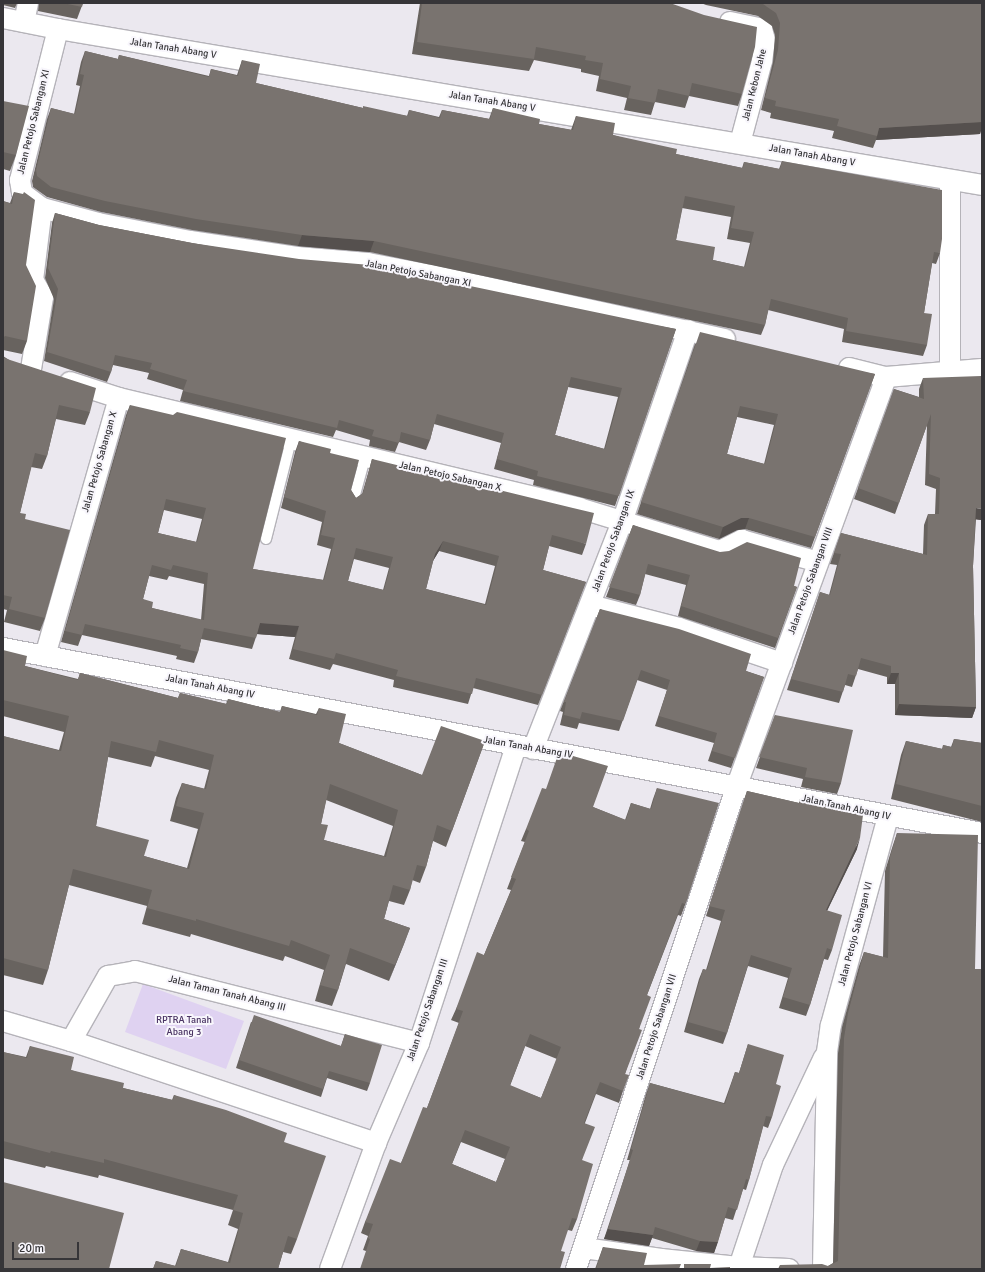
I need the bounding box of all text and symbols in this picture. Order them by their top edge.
street label: Jalan Tanah Abang V [129,36,217,62]
street label: Jalan Kebon Jahe [740,48,770,122]
street label: Jalan Petojo Sabangan XI [15,68,53,176]
street label: Jalan Tanah Abang V [448,89,536,115]
street label: Jalan Tanah Abang V [768,142,856,170]
street label: Jalan Petojo Sabangan XI [364,258,472,290]
street label: Jalan Petojo Sabangan X [80,410,120,514]
street label: Jalan Petojo Sabangan X [398,459,502,495]
street label: Jalan Petojo Sabangan IX [590,488,638,594]
street label: Jalan Petojo Sabangan VIII [786,526,836,636]
street label: Jalan Tanah Abang IV [164,672,256,702]
street label: Jalan Tanah Abang IV [482,734,574,762]
street label: Jalan Tanah Abang IV [801,793,891,823]
street label: Jalan Petojo Sabangan VI [836,881,876,987]
street label: Jalan Petojo Sabangan III [405,957,451,1063]
street label: Jalan Petojo Sabangan VII [634,973,680,1081]
street label: Jalan Taman Tanah Abang III [167,974,287,1014]
park label: RPTRA Tanah Abang 3 [156,1014,212,1038]
scale bar [14,1234,81,1260]
text: 20 m [19,1241,44,1256]

